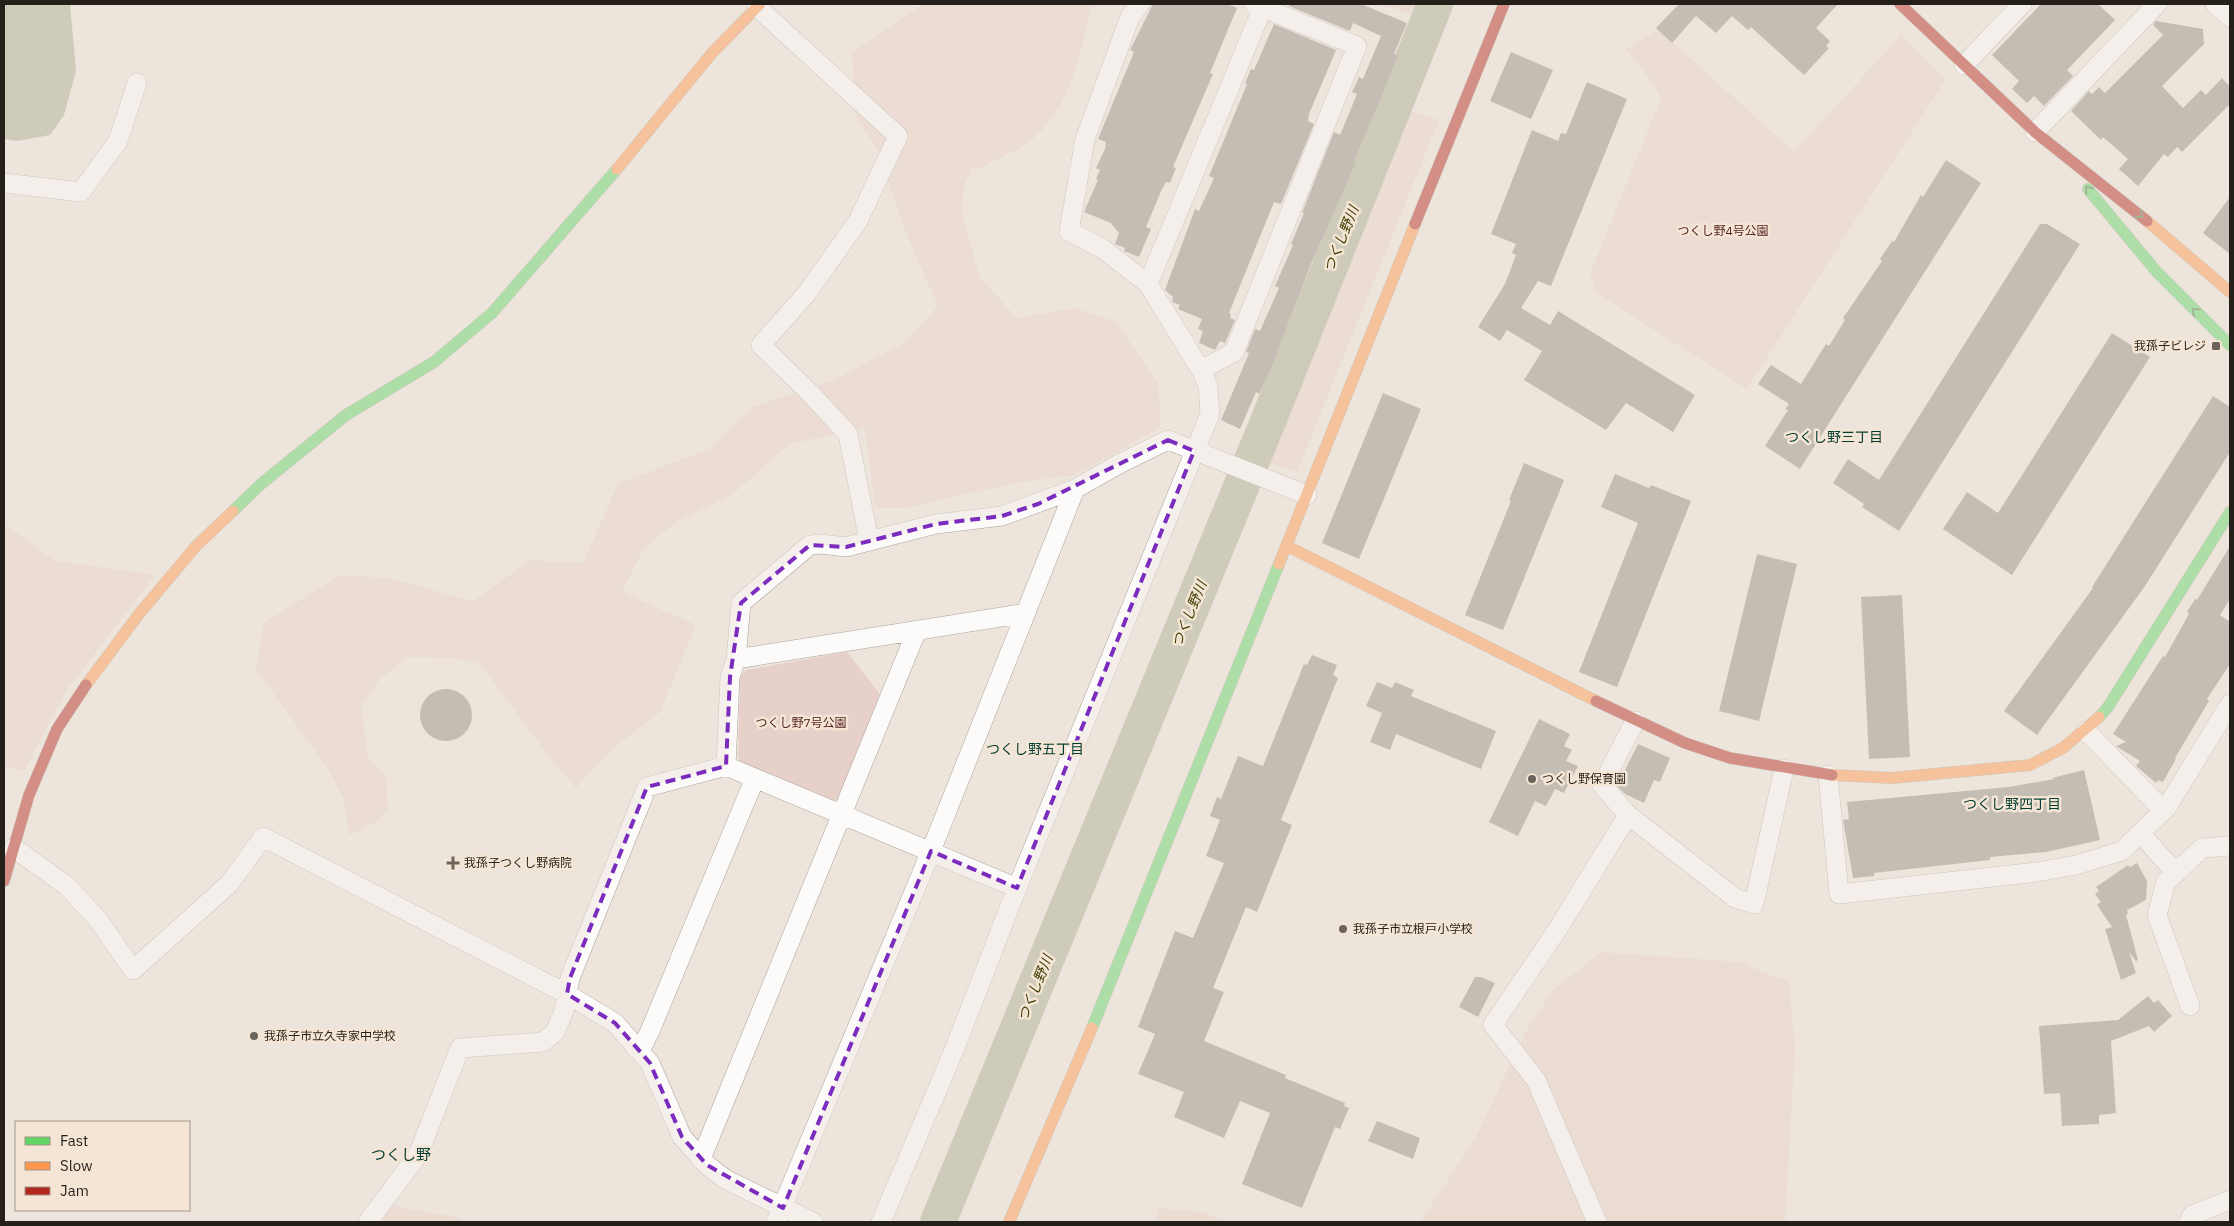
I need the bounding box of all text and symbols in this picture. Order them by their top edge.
one-way arrow [2085,186,2093,195]
water label: つくし野川 [1320,201,1363,275]
one-way arrow [2134,210,2143,219]
park label: つくし野4号公園 [1677,223,1769,238]
one-way arrow [2191,308,2200,317]
place label: 我孫子ビレジ [2134,338,2206,353]
marker: 我孫子ビレジ [2210,340,2222,352]
district label: つくし野三丁目 [1785,428,1883,446]
water label: つくし野川 [1168,576,1211,650]
park label: つくし野7号公園 [755,715,847,730]
district label: つくし野五丁目 [986,740,1084,758]
place label: つくし野保育園 [1542,771,1626,786]
marker: つくし野保育園 [1526,773,1538,785]
district label: つくし野四丁目 [1963,795,2061,813]
place label: 我孫子つくし野病院 [464,855,572,870]
marker: 我孫子つくし野病院 [446,856,460,870]
place label: 我孫子市立根戸小学校 [1353,921,1473,936]
marker: 我孫子市立根戸小学校 [1337,923,1349,935]
water label: つくし野川 [1014,950,1057,1024]
place label: 我孫子市立久寺家中学校 [264,1028,396,1043]
marker: 我孫子市立久寺家中学校 [248,1030,260,1042]
legend [15,1121,190,1211]
text: Fast [60,1131,88,1150]
district label: つくし野 [371,1145,431,1164]
text: Slow [60,1156,93,1175]
text: Jam [60,1181,89,1200]

